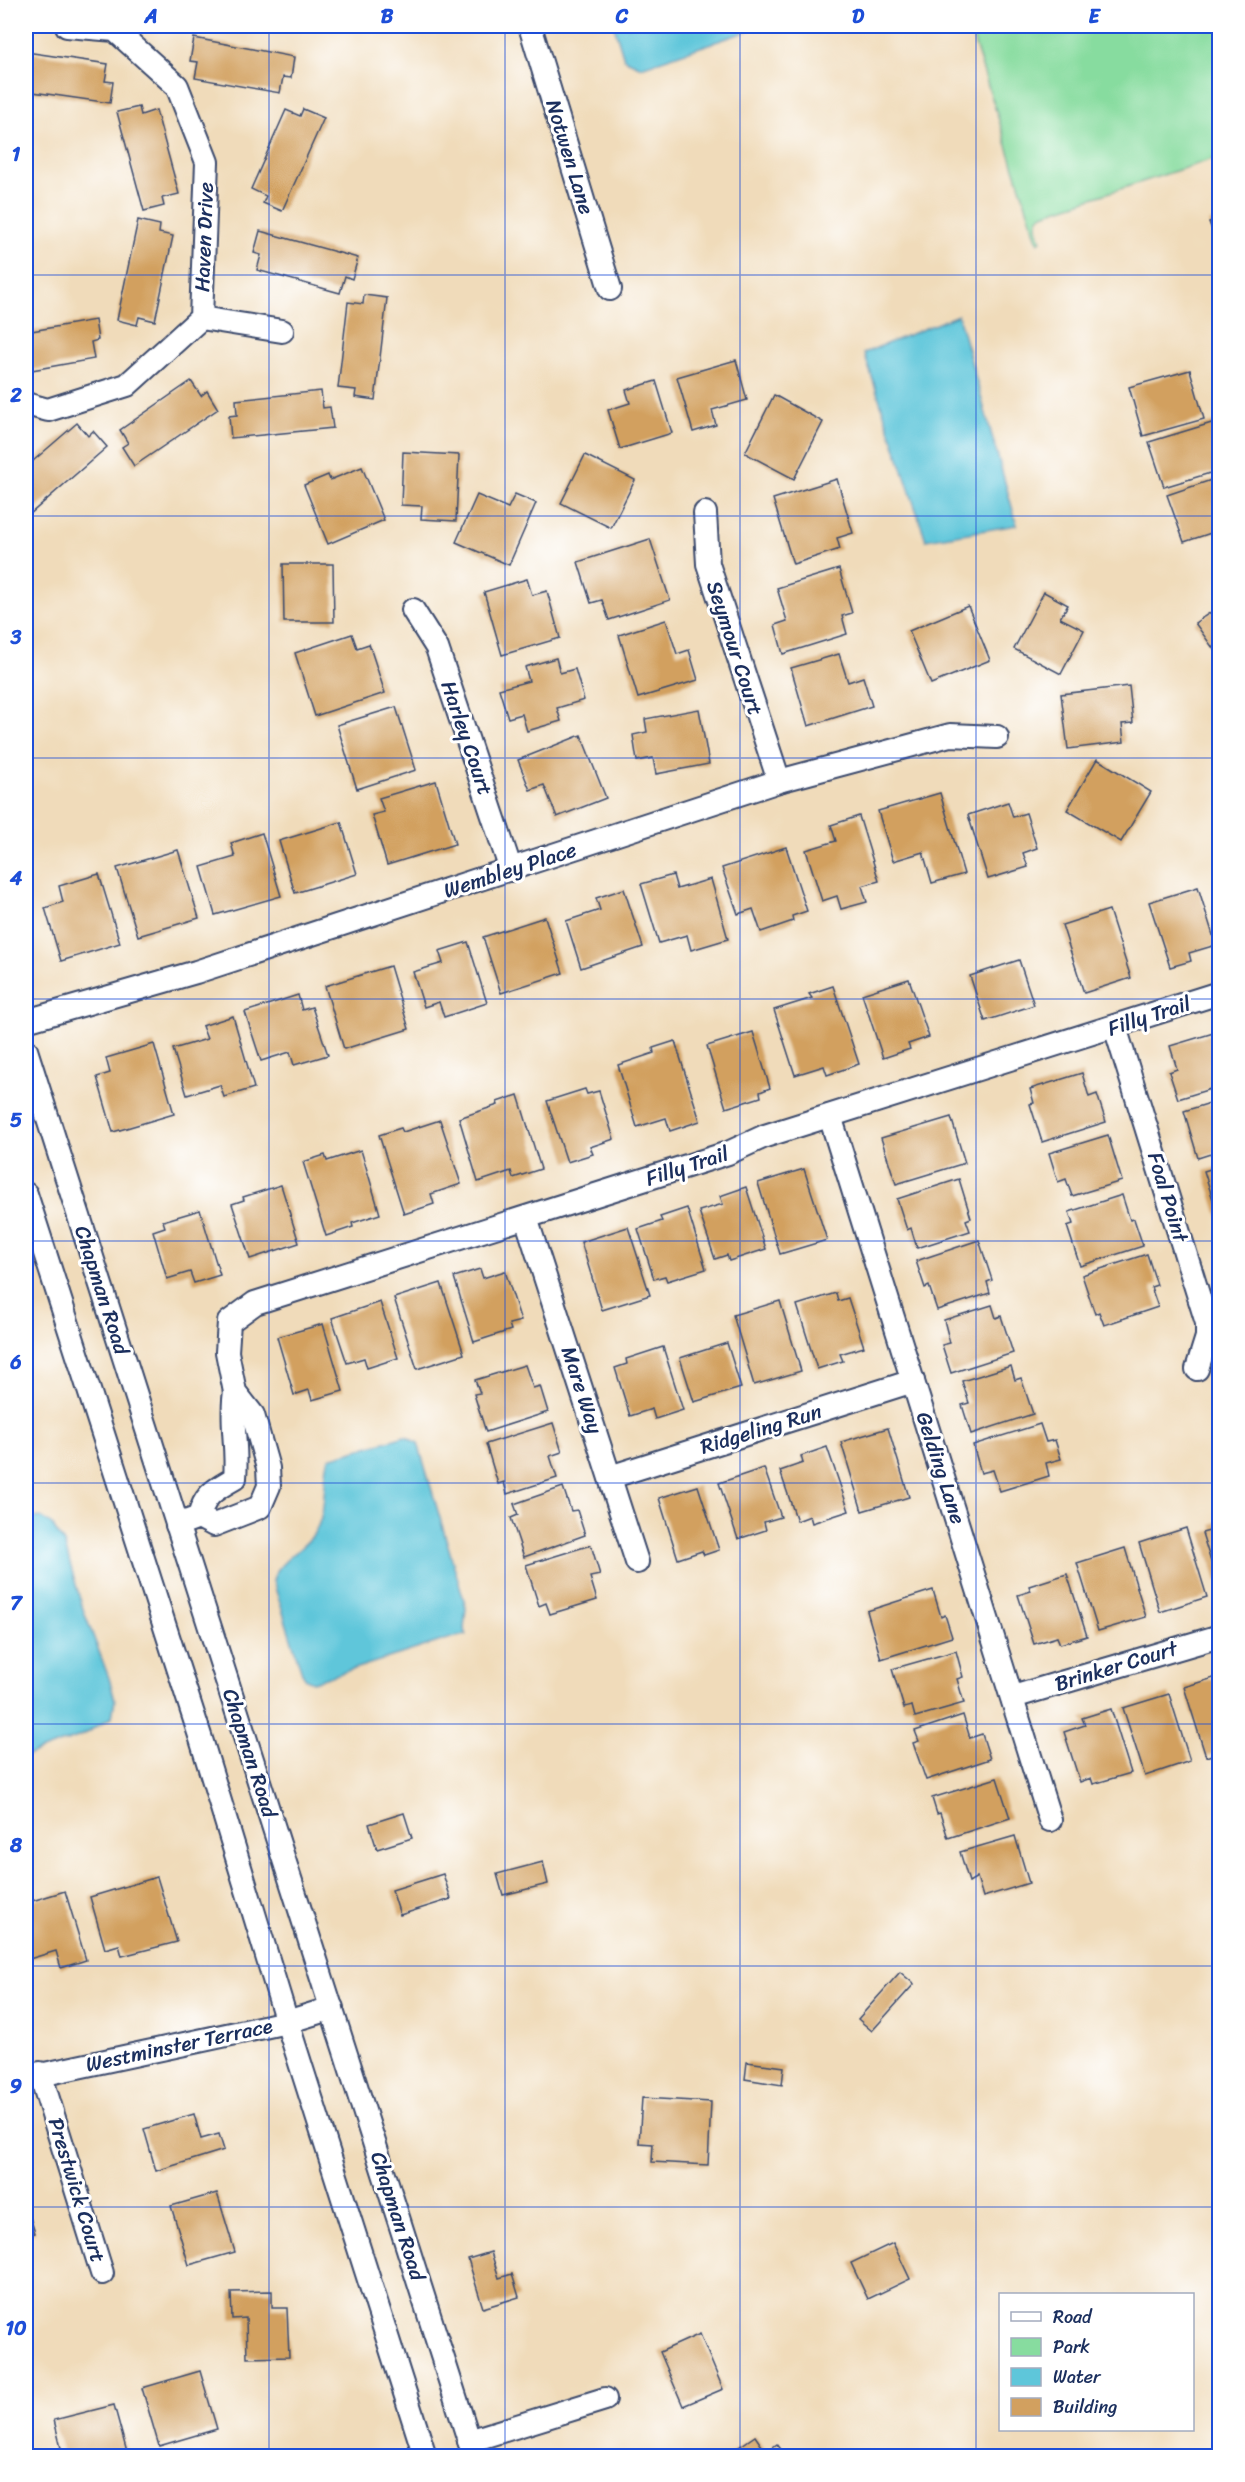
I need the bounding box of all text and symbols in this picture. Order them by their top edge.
text: A [143,0,158,34]
text: B [381,0,394,34]
text: C [615,0,629,34]
text: D [852,0,865,34]
text: E [1088,0,1101,34]
street label: Notwen Lane [534,95,606,220]
text: 1 [12,137,21,172]
street label: Haven Drive [183,181,225,293]
text: 2 [9,378,22,413]
street label: Seymour Court [695,576,775,720]
text: 3 [10,620,22,655]
street label: Harley Court [430,675,504,801]
street label: Wembley Place [438,831,582,909]
text: 4 [9,861,23,896]
street label: Filly Trail [1102,984,1197,1047]
text: 5 [10,1103,22,1138]
street label: Filly Trail [640,1134,735,1197]
street label: Foal Point [1136,1147,1200,1248]
street label: Chapman Road [63,1220,141,1361]
street label: Mare Way [550,1341,614,1439]
text: 6 [9,1345,22,1380]
street label: Ridgeling Run [695,1392,827,1466]
street label: Gelding Lane [905,1407,977,1529]
text: 7 [10,1586,23,1621]
street label: Brinker Court [1050,1629,1184,1703]
street label: Chapman Road [211,1683,289,1824]
text: 8 [9,1828,23,1863]
street label: Westminster Terrace [82,2007,276,2083]
text: 9 [10,2069,22,2104]
street label: Prestwick Court [37,2113,117,2267]
street label: Chapman Road [359,2146,437,2287]
legend [999,2293,1194,2431]
text: Road [1053,2301,1093,2333]
text: 10 [5,2311,27,2346]
text: Park [1053,2331,1090,2363]
text: Water [1053,2361,1102,2393]
text: Building [1053,2391,1117,2423]

